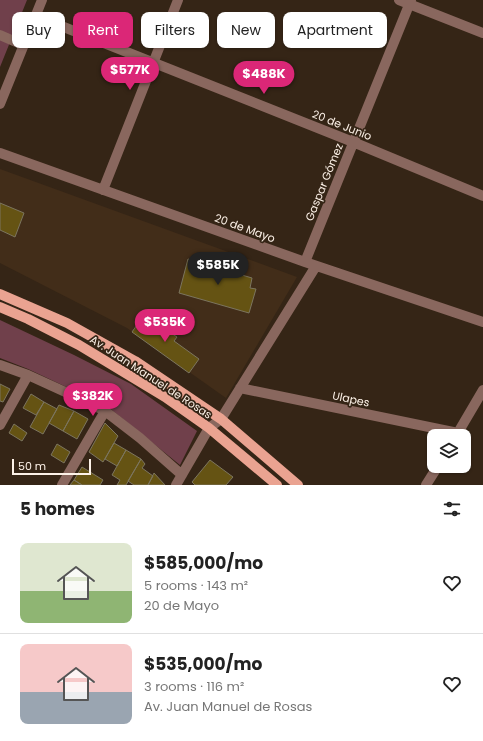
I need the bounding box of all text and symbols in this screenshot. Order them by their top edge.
chip: Buy [12,12,65,48]
chip: Rent [73,12,133,48]
chip: Filters [141,12,209,48]
chip: New [217,12,275,48]
chip: Apartment [283,12,387,48]
pin: $577K [102,57,158,91]
text: $577K [110,60,150,79]
pin: $488K [236,61,292,95]
text: $488K [242,64,286,83]
street label: 20 de Junio [310,106,374,144]
street label: Gaspar Gómez [301,141,347,223]
street label: 20 de Mayo [212,210,278,246]
pin: $585K [190,252,246,286]
text: $585K [197,255,239,274]
pin: $535K [137,309,193,343]
text: $535K [144,312,186,331]
street label: Av. Juan Manuel de Rosas [87,332,215,423]
pin: $382K [65,383,121,417]
text: $382K [72,386,114,405]
street label: Ulapes [331,387,371,411]
map controls [427,429,471,473]
button: layers [427,429,471,473]
scale bar [12,457,91,476]
text: 50 m [18,458,46,474]
text: 5 homes [20,497,95,521]
icon: filters [441,498,463,520]
text: $585,000/mo [144,551,263,575]
icon: home [52,559,100,607]
icon: heart [441,572,463,594]
text: 5 rooms · 143 m² [144,576,248,595]
text: 20 de Mayo [144,596,219,615]
text: $535,000/mo [144,652,262,676]
icon: home [52,660,100,708]
icon: heart [441,673,463,695]
text: 3 rooms · 116 m² [144,677,244,696]
text: Av. Juan Manuel de Rosas [144,697,312,716]

